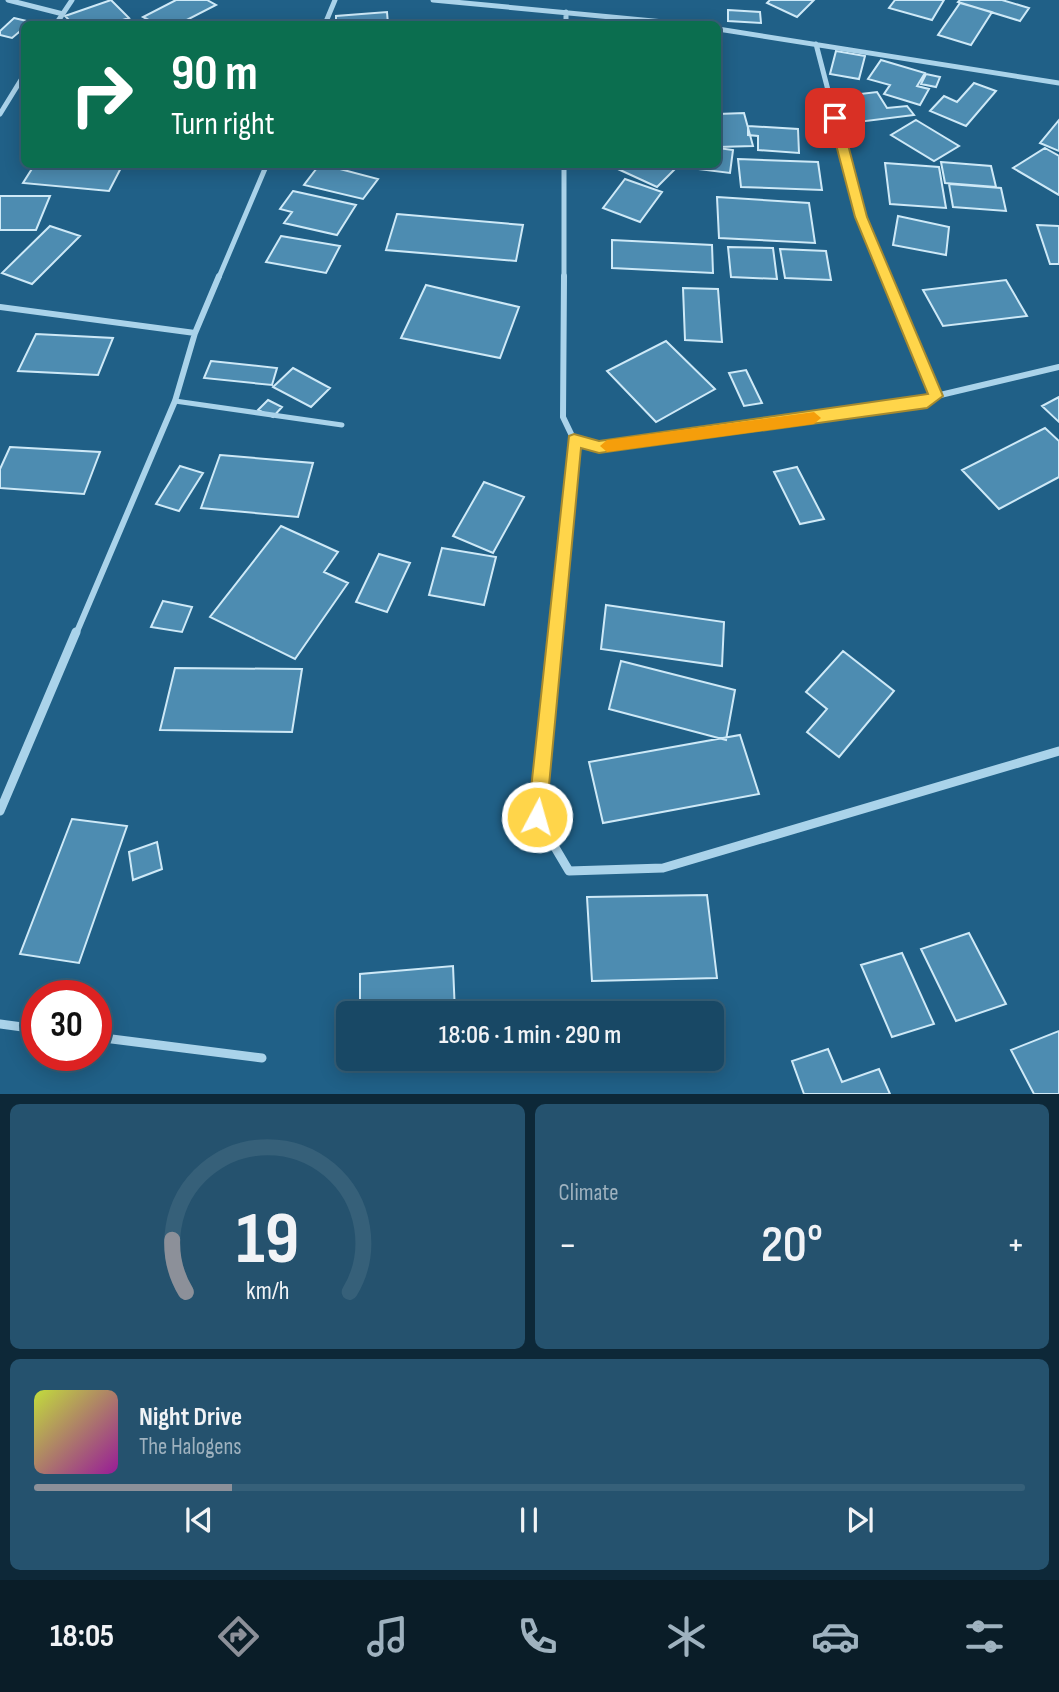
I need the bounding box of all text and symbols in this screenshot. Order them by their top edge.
text: 90 m [171,45,258,104]
icon: right [56,49,147,140]
pin [805,88,865,148]
icon: arrive [816,99,854,137]
text: Turn right [171,105,275,144]
position arrow [500,780,574,854]
speed limit sign: 30 [21,980,112,1071]
text: 18:06 · 1 min · 290 m [439,1020,621,1051]
text: Climate [559,1179,618,1207]
text: 19 [236,1197,299,1285]
text: 20° [761,1214,823,1277]
text: − [559,1223,577,1268]
text: + [1006,1223,1025,1268]
text: km/h [246,1276,289,1307]
text: Night Drive [139,1402,242,1433]
text: The Halogens [139,1433,242,1461]
icon: previous [180,1501,218,1539]
icon: pause [510,1501,548,1539]
icon: next [841,1501,879,1539]
icon: directions [214,1612,263,1661]
icon: music [363,1612,412,1661]
icon: phone [513,1612,562,1661]
icon: climate [662,1612,711,1661]
icon: car [811,1612,860,1661]
icon: filters [960,1612,1009,1661]
text: 18:05 [50,1617,114,1656]

